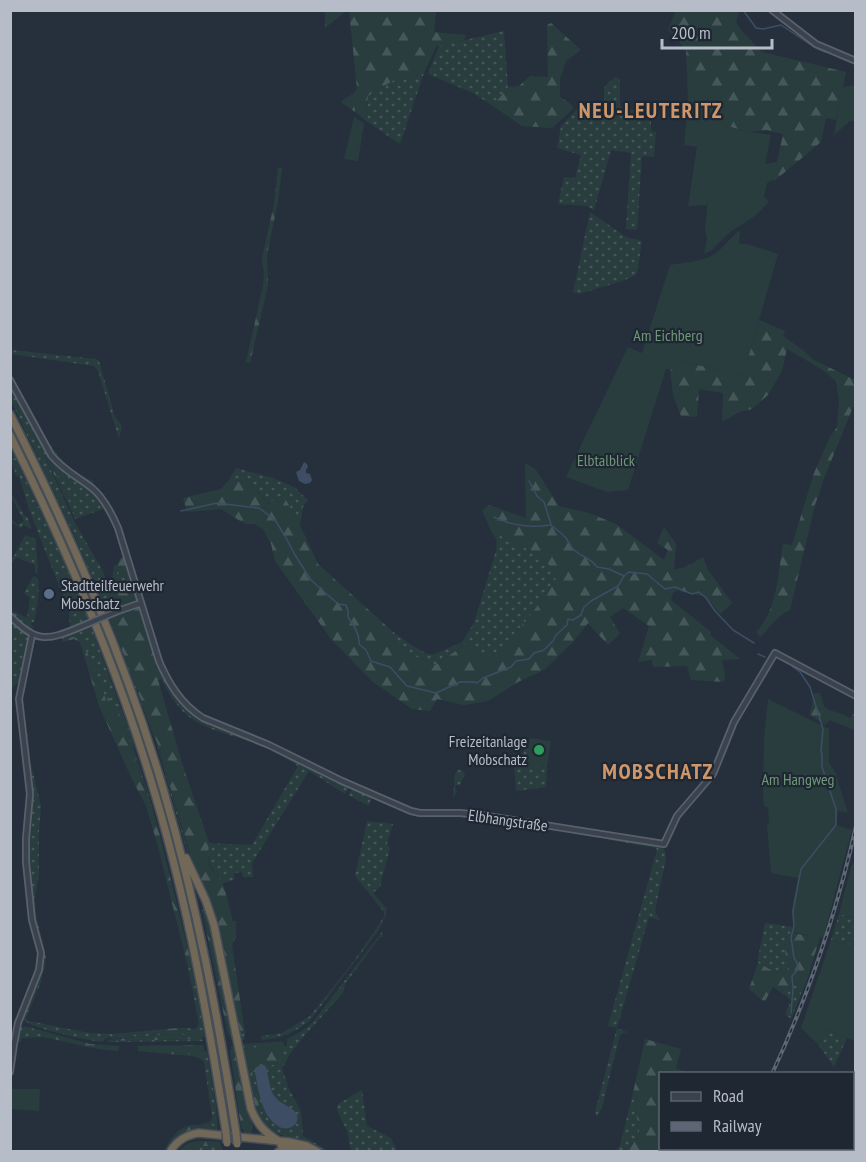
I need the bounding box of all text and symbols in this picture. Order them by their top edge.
scale bar [662,12,772,50]
text: 200 m [671,21,711,44]
district label: NEU-LEUTERITZ [579,96,723,124]
park label: Am Eichberg [633,325,703,345]
park label: Elbtalblick [577,450,636,470]
place label: Stadtteilfeuerwehr Mobschatz [61,575,165,613]
marker: Stadtteilfeuerwehr Mobschatz [42,587,56,601]
place label: Freizeitanlage Mobschatz [449,731,527,769]
marker: Freizeitanlage Mobschatz [532,743,546,757]
district label: MOBSCHATZ [602,757,714,785]
park label: Am Hangweg [762,769,834,789]
street label: Elbhangstraße [467,805,549,835]
legend [659,1072,854,1150]
text: Road [713,1084,744,1107]
text: Railway [713,1114,762,1137]

